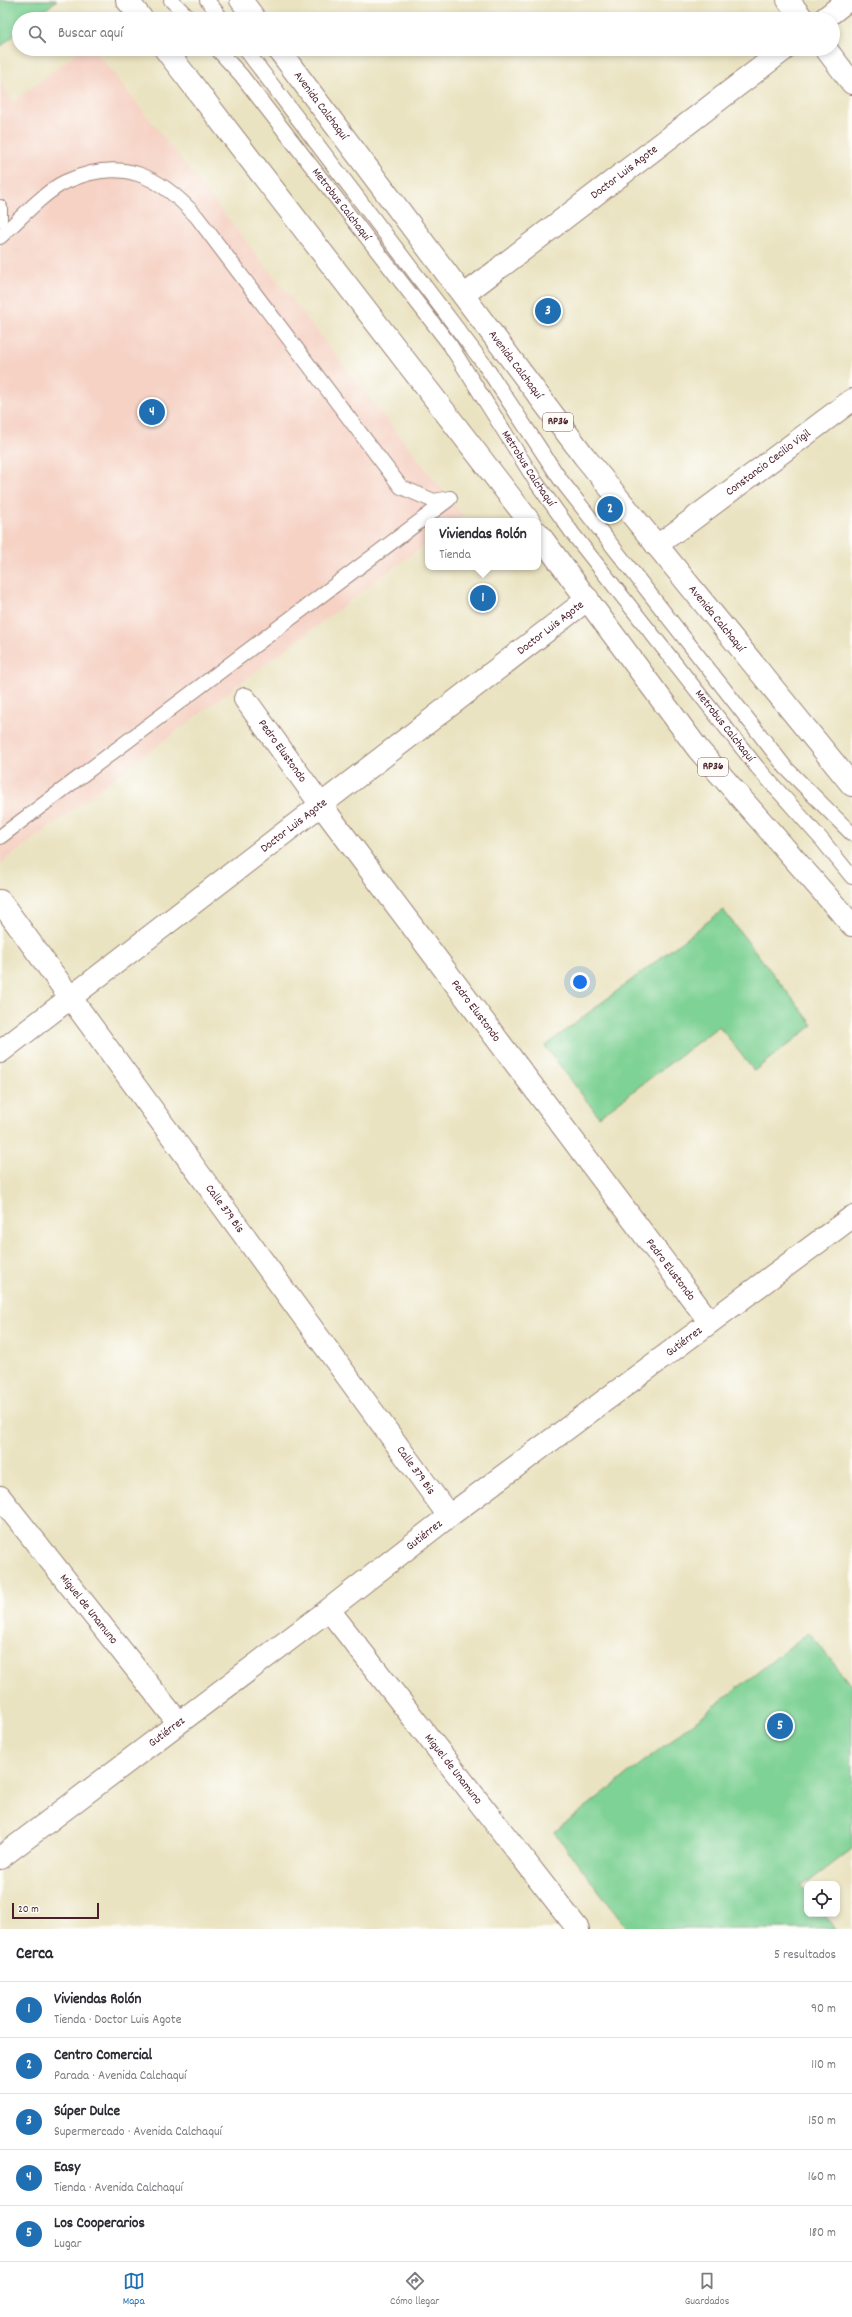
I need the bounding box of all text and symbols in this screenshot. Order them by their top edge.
search box [12,12,840,56]
icon: search [26,23,48,45]
text: Buscar aquí [58,23,123,45]
street label: Avenida Calchaquí [289,68,353,144]
street label: Doctor Luis Agote [587,141,661,203]
street label: Metrobus Calchaquí [308,164,375,245]
pin: 3 [535,296,561,326]
street label: Avenida Calchaquí [484,327,547,403]
pin: 4 [139,397,165,427]
road number: RP36 [543,413,573,431]
street label: Constancio Cecilio Vigil [722,425,814,500]
street label: Metrobus Calchaquí [497,427,560,511]
pin: 2 [597,494,623,524]
popup [425,518,541,570]
text: Viviendas Rolón [439,524,527,546]
text: Tienda [439,546,471,565]
street label: Avenida Calchaquí [684,582,749,656]
pin: 1 [470,583,496,613]
street label: Doctor Luis Agote [514,597,588,659]
street label: Metrobus Calchaquí [691,686,759,766]
street label: Pedro Elustondo [254,716,311,786]
road number: RP36 [698,758,728,776]
street label: Doctor Luis Agote [257,794,331,857]
your location [570,972,590,992]
street label: Pedro Elustondo [447,976,505,1045]
street label: Calle 379 Bis [201,1181,248,1237]
street label: Pedro Elustondo [642,1235,699,1304]
street label: Gutiérrez [662,1322,706,1361]
street label: Calle 379 Bis [392,1443,439,1498]
street label: Gutiérrez [402,1515,446,1555]
street label: Miguel de Unamuno [56,1570,122,1648]
pin: 5 [767,1711,793,1741]
street label: Gutiérrez [145,1712,189,1751]
street label: Miguel de Unamuno [420,1730,486,1808]
map controls [804,1881,840,1917]
button: locate [804,1881,840,1917]
scale bar [12,1901,99,1920]
text: 20 m [18,1902,39,1918]
text: Cerca [16,1943,53,1967]
text: 5 resultados [774,1946,836,1965]
text: Viviendas Rolón [54,1989,141,2011]
text: 1 [28,2000,30,2019]
text: 90 m [811,2000,836,2019]
text: Tienda · Doctor Luis Agote [54,2011,181,2030]
text: Centro Comercial [54,2045,152,2067]
text: 2 [26,2056,32,2075]
text: 110 m [811,2056,836,2075]
text: Parada · Avenida Calchaquí [54,2067,187,2086]
text: Súper Dulce [54,2101,120,2123]
text: 3 [26,2112,32,2131]
text: 150 m [808,2112,836,2131]
text: Supermercado · Avenida Calchaquí [54,2123,222,2142]
text: Easy [54,2157,80,2179]
text: 4 [26,2168,32,2187]
text: 160 m [808,2168,836,2187]
text: Tienda · Avenida Calchaquí [54,2179,183,2198]
text: Los Cooperarios [54,2213,145,2235]
text: 5 [26,2224,32,2243]
text: 180 m [809,2224,836,2243]
text: Lugar [54,2235,82,2254]
tab: Mapa [123,2270,145,2310]
tab: Cómo llegar [390,2270,439,2310]
tab: Guardados [685,2270,729,2310]

